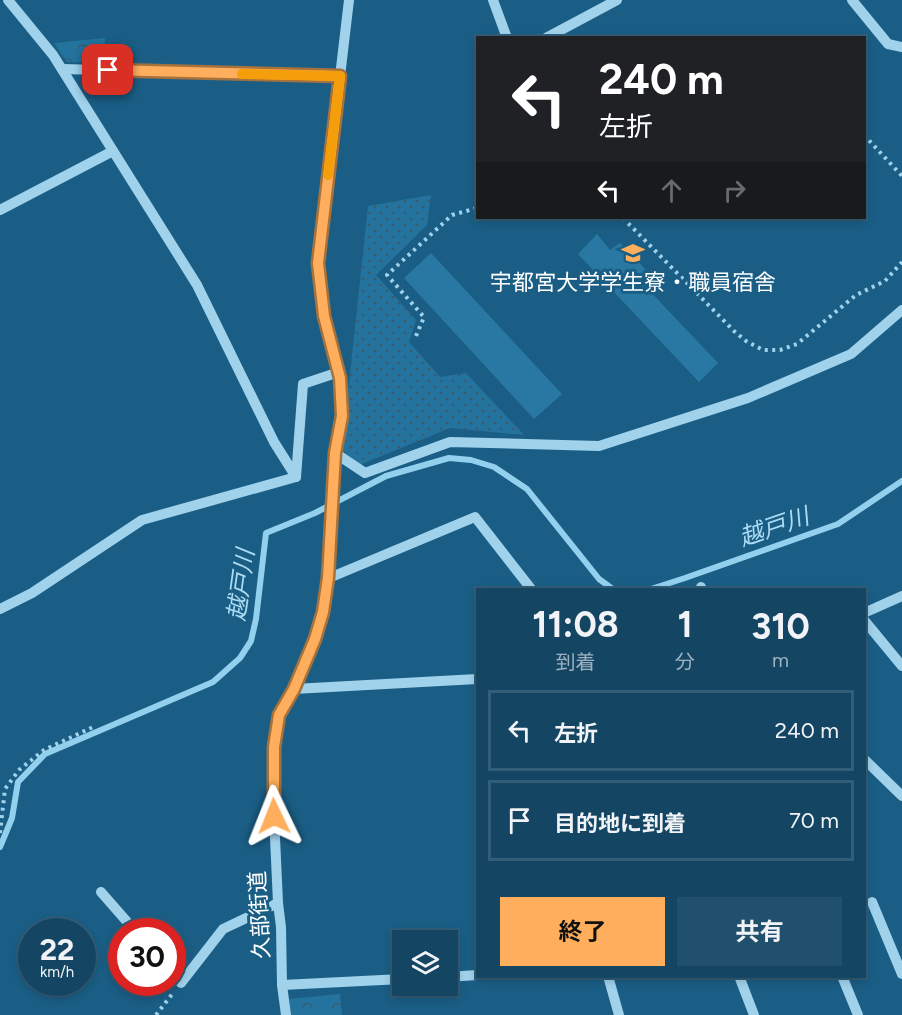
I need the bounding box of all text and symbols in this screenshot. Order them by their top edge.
pin [82,44,133,95]
icon: arrive [91,53,124,86]
text: 240 m [599,54,724,105]
icon: left [500,60,578,138]
text: 左折 [599,110,653,143]
icon: left [592,174,625,207]
icon: ahead [655,174,688,207]
icon: right [718,174,751,207]
school or university icon: 宇都宮大学学生寮・職員宿舎 [620,240,646,266]
place label: 宇都宮大学学生寮・職員宿舎 [490,269,776,296]
water label: 越戸川 [735,500,815,552]
water label: 越戸川 [221,544,260,623]
text: 11:08 [532,603,619,646]
text: 1 [677,603,693,646]
text: 310 [751,605,810,648]
text: m [772,648,789,672]
text: 到着 [556,650,596,674]
text: 分 [675,650,695,674]
icon: left [503,714,536,747]
text: 240 m [775,717,839,744]
text: 左折 [554,720,598,747]
position arrow [242,784,306,848]
icon: arrive [503,804,536,837]
text: 70 m [789,807,839,834]
text: 目的地に到着 [554,810,686,837]
street label: 久部街道 [244,870,275,960]
button: 終了 [500,897,665,966]
button: 共有 [677,897,842,966]
speed limit sign: 30 [108,918,186,996]
map controls [392,930,458,996]
button: layers [392,930,458,996]
text: 22 [40,931,74,968]
text: km/h [40,963,74,981]

